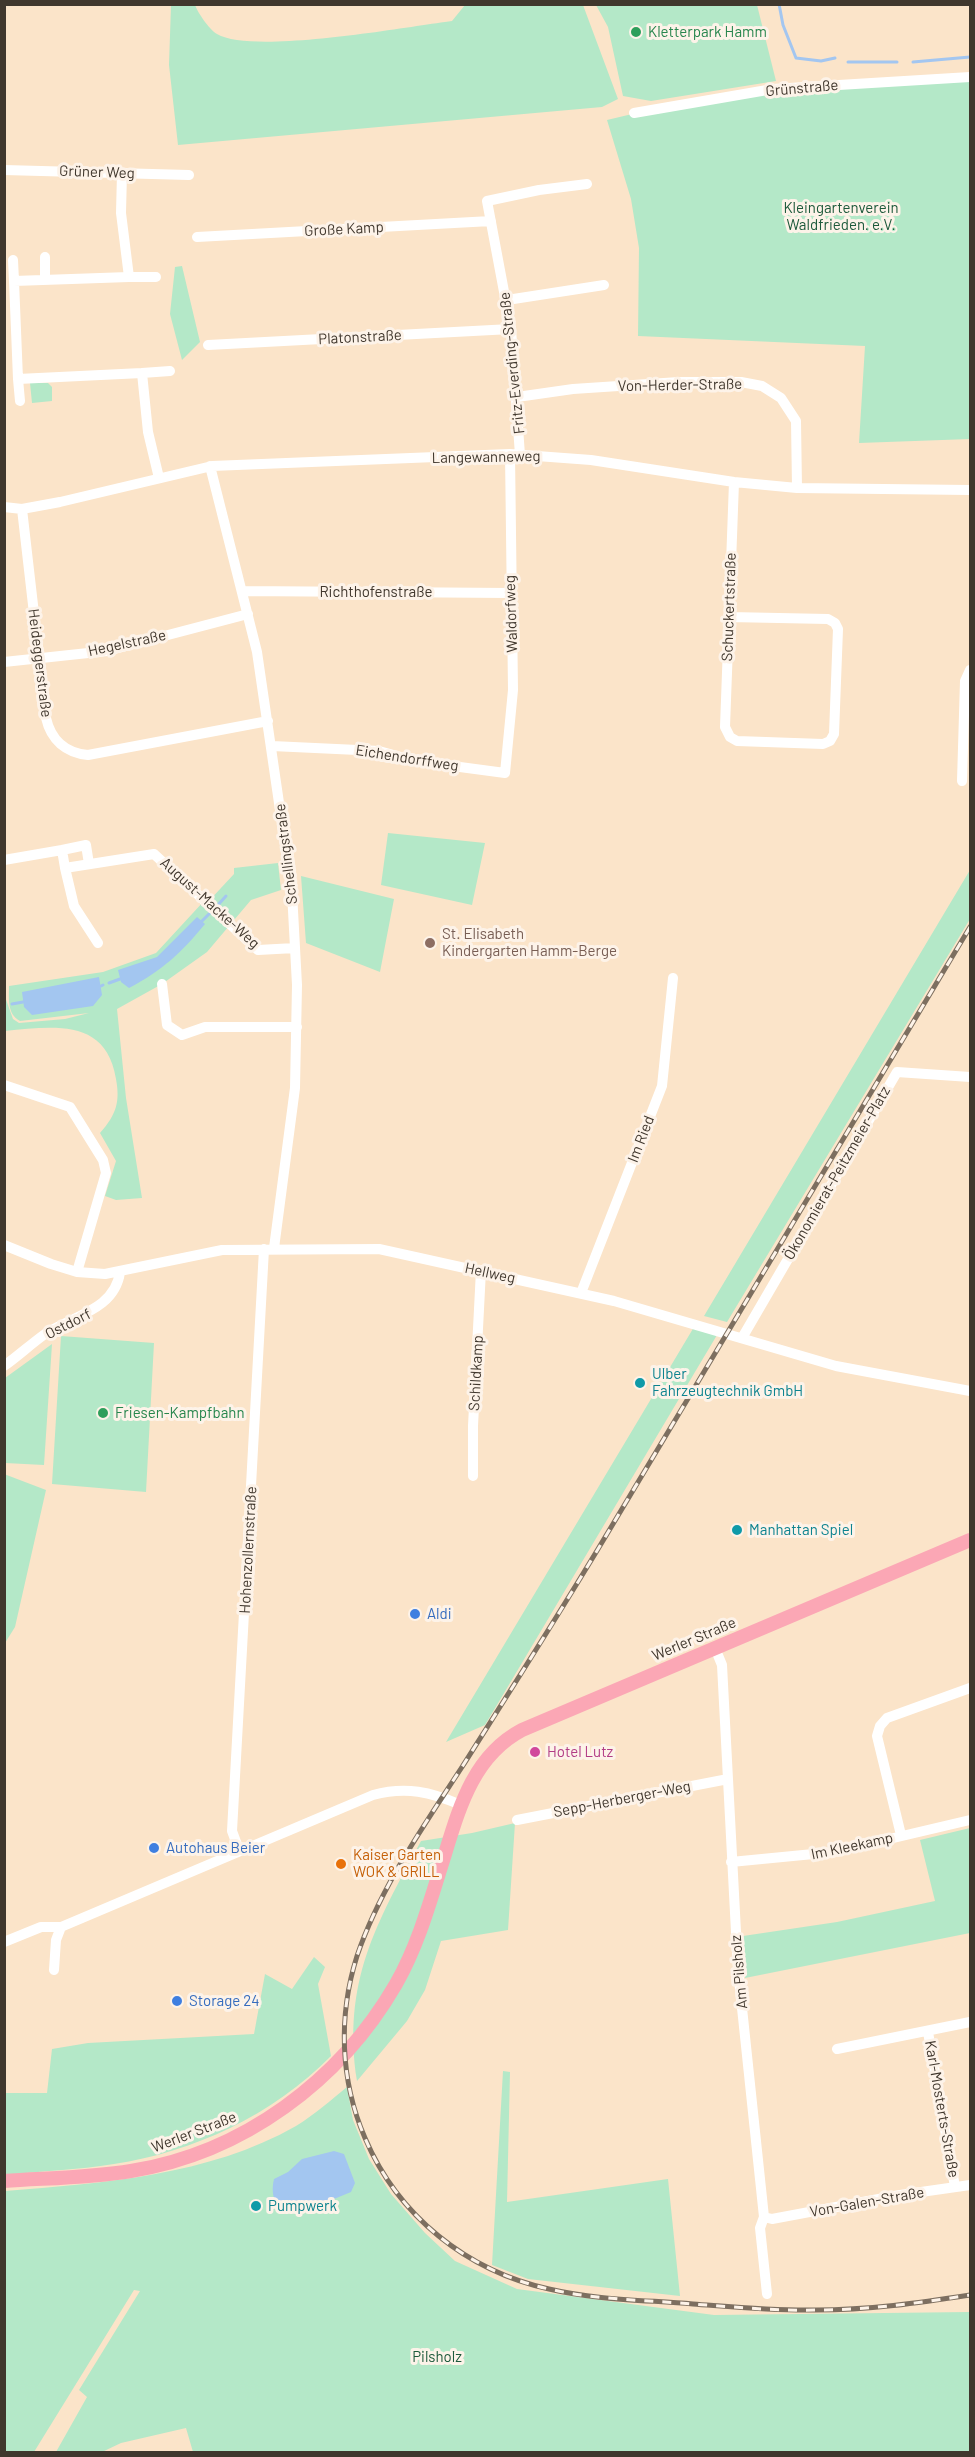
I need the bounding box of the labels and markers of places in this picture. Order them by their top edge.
place label: Kletterpark Hamm [648,23,767,41]
marker: Kletterpark Hamm [629,25,643,39]
place label: St. Elisabeth Kindergarten Hamm-Berge [442,925,617,960]
marker: St. Elisabeth Kindergarten Hamm-Berge [423,936,437,950]
place label: Ulber Fahrzeugtechnik GmbH [652,1365,803,1400]
marker: Ulber Fahrzeugtechnik GmbH [633,1376,647,1390]
place label: Friesen-Kampfbahn [115,1404,244,1422]
marker: Friesen-Kampfbahn [96,1406,110,1420]
place label: Manhattan Spiel [749,1521,853,1539]
marker: Manhattan Spiel [730,1523,744,1537]
place label: Aldi [427,1605,452,1623]
marker: Aldi [408,1607,422,1621]
place label: Hotel Lutz [547,1743,613,1761]
marker: Hotel Lutz [528,1745,542,1759]
place label: Autohaus Beier [166,1839,265,1857]
marker: Autohaus Beier [147,1841,161,1855]
place label: Kaiser Garten WOK & GRILL [353,1846,441,1881]
marker: Kaiser Garten WOK & GRILL [334,1857,348,1871]
place label: Storage 24 [189,1992,260,2010]
marker: Storage 24 [170,1994,184,2008]
place label: Pumpwerk [268,2197,337,2215]
marker: Pumpwerk [249,2199,263,2213]

